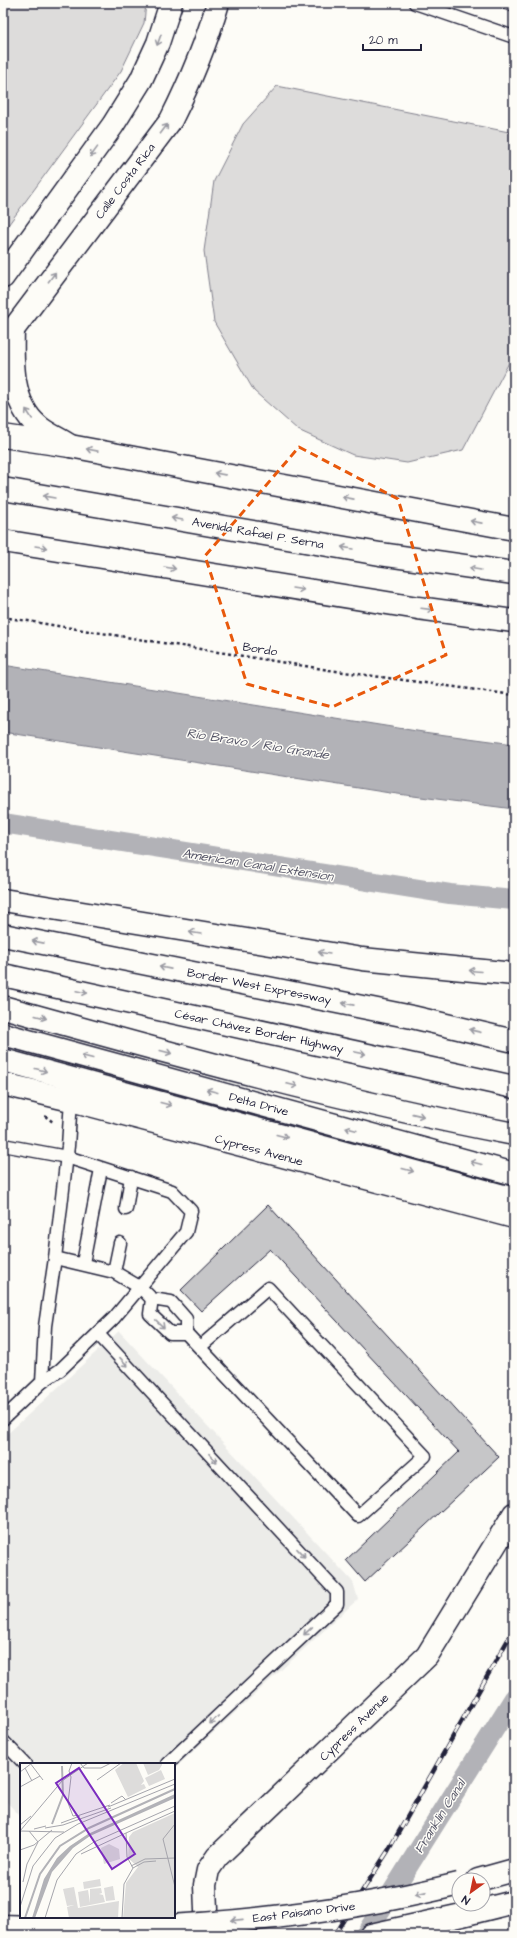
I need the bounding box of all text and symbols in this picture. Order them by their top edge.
scale bar [363,26,421,52]
text: 20 m [369,32,398,49]
one-way arrow [154,34,162,46]
one-way arrow [160,123,168,134]
street label: Calle Costa Rica [91,140,160,223]
one-way arrow [90,147,98,158]
one-way arrow [48,272,56,283]
one-way arrow [25,409,33,420]
one-way arrow [86,446,99,454]
one-way arrow [214,470,227,478]
one-way arrow [43,493,56,501]
one-way arrow [342,494,355,502]
street label: Avenida Rafael P. Serna [191,514,325,553]
one-way arrow [171,515,184,523]
one-way arrow [470,518,483,526]
one-way arrow [35,543,48,551]
one-way arrow [341,544,354,552]
one-way arrow [163,564,176,572]
one-way arrow [469,565,482,573]
one-way arrow [291,585,304,593]
one-way arrow [420,606,433,613]
street label: Bordo [241,638,279,661]
water label: Río Bravo / Rio Grande [185,724,331,764]
water label: American Canal Extension [181,844,336,886]
one-way arrow [189,929,202,937]
one-way arrow [32,938,45,946]
one-way arrow [318,949,331,957]
one-way arrow [159,963,172,971]
street label: Border West Expressway [185,964,333,1010]
one-way arrow [469,968,482,975]
one-way arrow [75,989,88,997]
one-way arrow [342,1000,355,1008]
street label: César Chávez Border Highway [173,1005,345,1059]
one-way arrow [34,1014,47,1021]
one-way arrow [469,1027,482,1035]
one-way arrow [159,1049,172,1056]
one-way arrow [353,1050,366,1058]
one-way arrow [81,1053,94,1060]
one-way arrow [34,1067,47,1074]
one-way arrow [285,1081,298,1089]
one-way arrow [206,1087,219,1094]
street label: Delta Drive [227,1088,291,1121]
one-way arrow [159,1101,172,1108]
one-way arrow [411,1112,424,1119]
one-way arrow [345,1125,358,1132]
street label: Cypress Avenue [213,1131,305,1172]
one-way arrow [276,1133,289,1140]
one-way arrow [470,1159,483,1166]
one-way arrow [401,1167,414,1174]
one-way arrow [155,1319,165,1329]
one-way arrow [120,1357,129,1367]
one-way arrow [208,1453,217,1463]
one-way arrow [296,1548,305,1558]
one-way arrow [303,1626,313,1635]
street label: Cypress Avenue [316,1689,394,1766]
one-way arrow [209,1715,219,1725]
inset map [20,1763,175,1918]
water label: Franklin Canal [410,1774,471,1857]
north arrow [451,1872,491,1912]
one-way arrow [415,1890,428,1898]
text: N [459,1892,473,1908]
street label: East Paisano Drive [252,1898,357,1927]
one-way arrow [231,1917,244,1924]

